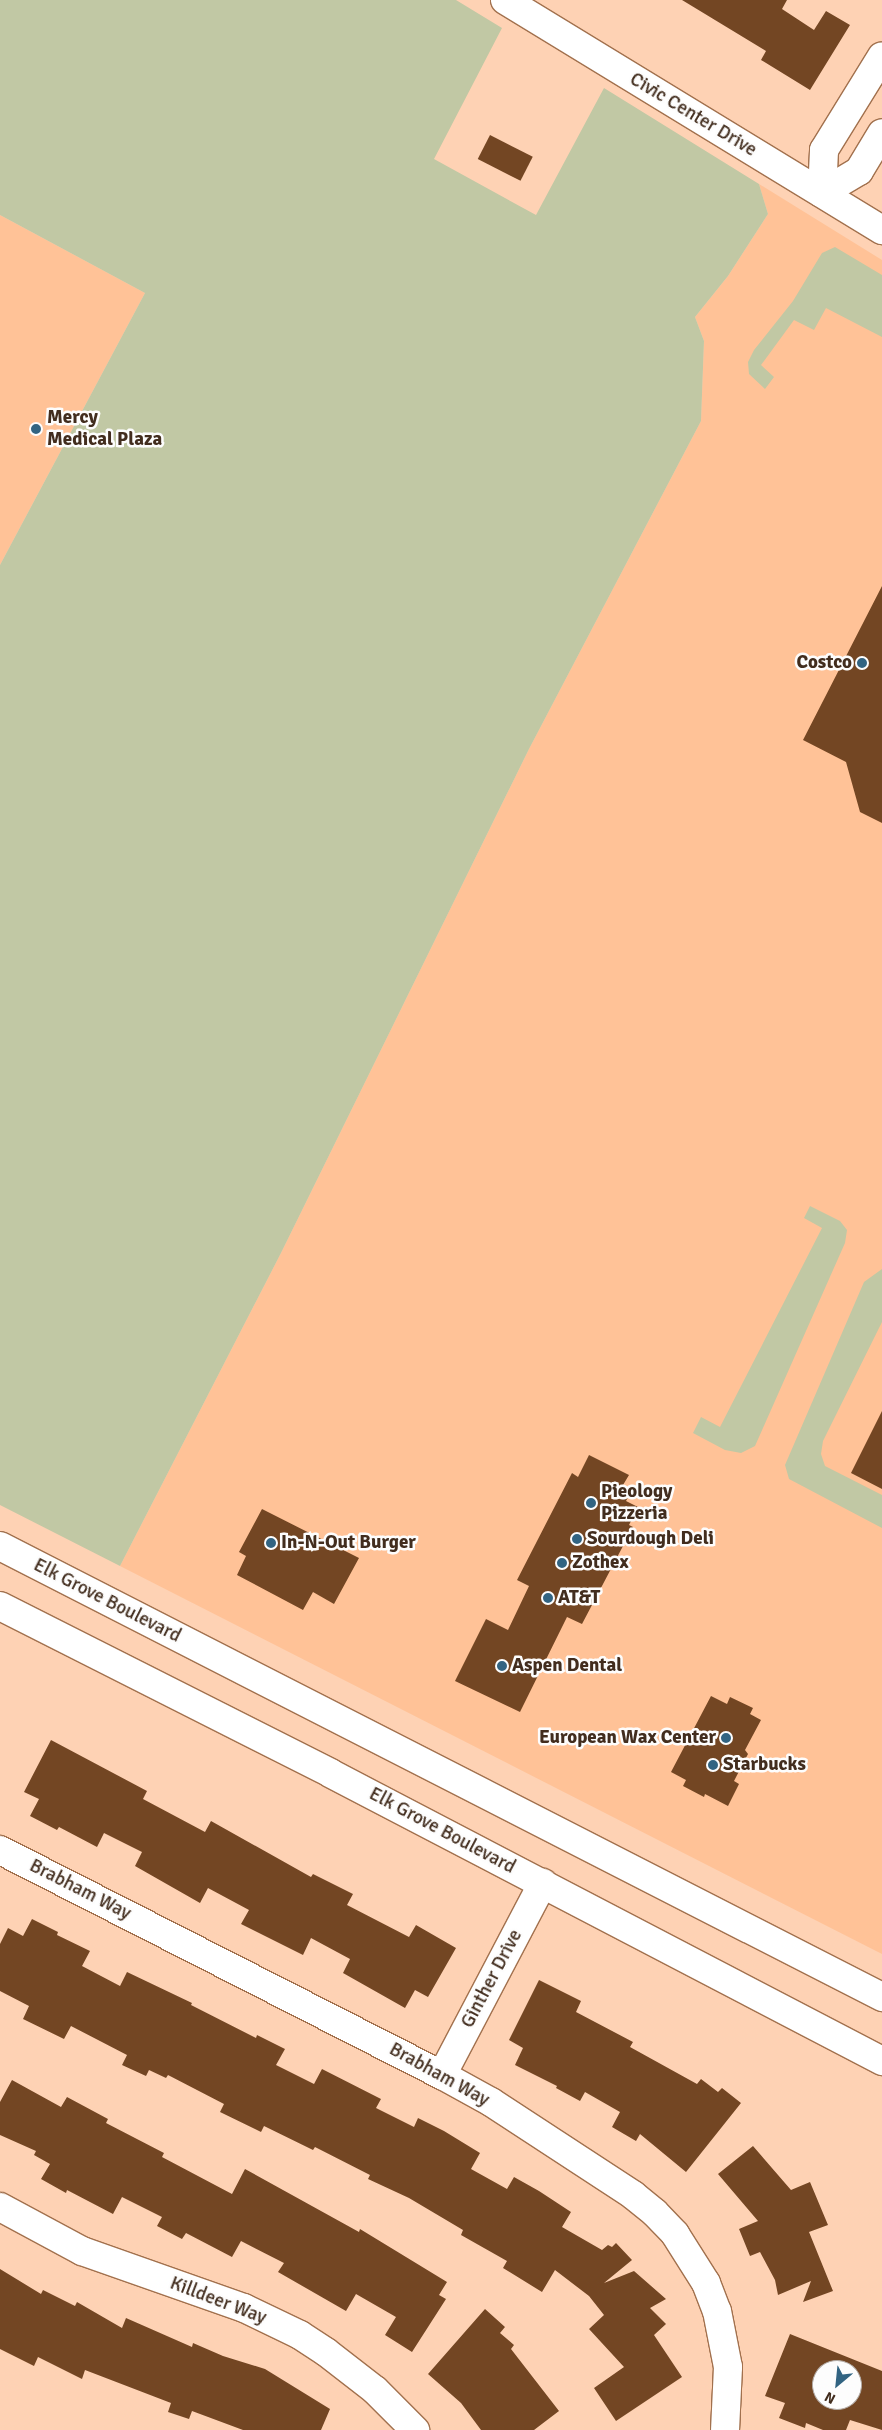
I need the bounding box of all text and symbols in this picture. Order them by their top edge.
street label: Civic Center Drive [625,68,761,162]
place label: Mercy Medical Plaza [47,407,162,451]
marker: Mercy Medical Plaza [29,422,43,436]
place label: Costco [796,652,852,674]
marker: Costco [856,657,868,669]
place label: Pieology Pizzeria [601,1481,673,1525]
marker: Pieology Pizzeria [585,1497,597,1509]
place label: Sourdough Deli [587,1528,714,1550]
place label: In-N-Out Burger [281,1532,416,1554]
marker: Sourdough Deli [571,1533,583,1545]
marker: In-N-Out Burger [265,1537,277,1549]
place label: Zothex [572,1552,629,1574]
street label: Elk Grove Boulevard [30,1554,184,1648]
marker: Zothex [556,1557,568,1569]
place label: AT&T [558,1587,600,1609]
marker: AT&T [542,1592,554,1604]
place label: Aspen Dental [512,1655,622,1677]
marker: Aspen Dental [496,1660,508,1672]
place label: European Wax Center [539,1727,716,1749]
marker: European Wax Center [720,1732,732,1744]
place label: Starbucks [723,1754,806,1776]
marker: Starbucks [707,1759,719,1771]
street label: Elk Grove Boulevard [365,1783,519,1879]
street label: Brabham Way [25,1855,135,1925]
street label: Ginther Drive [457,1926,527,2032]
street label: Brabham Way [385,2038,493,2112]
street label: Killdeer Way [167,2272,269,2330]
north arrow [812,2360,862,2410]
text: N [822,2388,838,2408]

